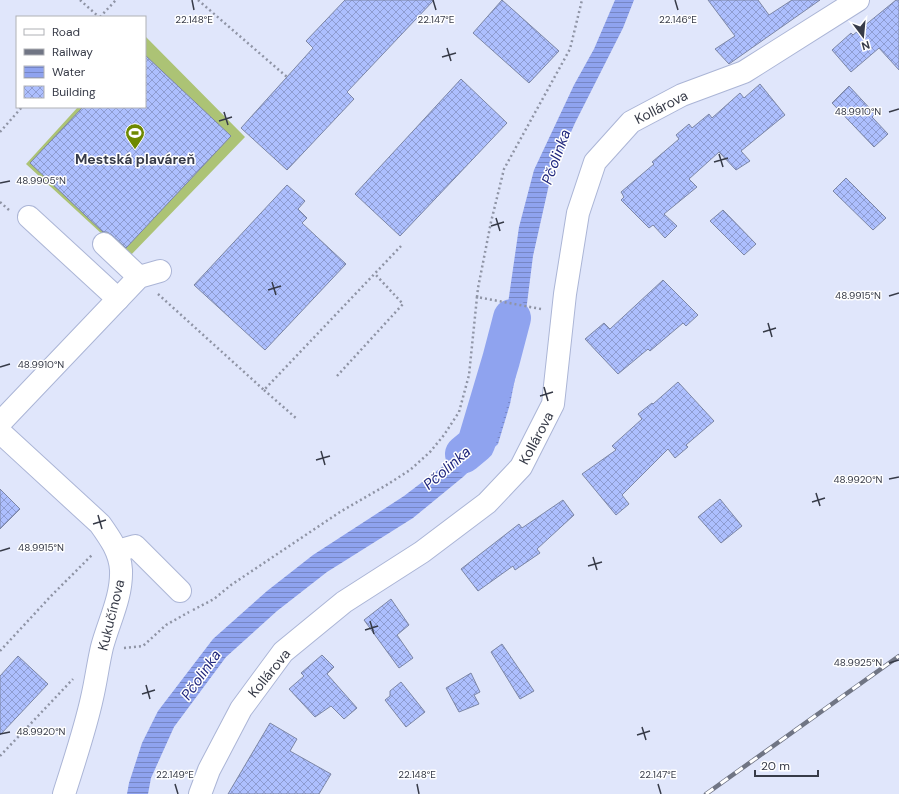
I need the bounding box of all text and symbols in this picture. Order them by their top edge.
text: 22.148°E [175,13,213,26]
text: 22.147°E [418,13,455,26]
text: 22.146°E [659,13,697,26]
legend [16,16,146,108]
north arrow [843,16,883,56]
text: Road [52,24,80,40]
text: N [860,38,872,53]
text: Railway [52,44,93,60]
text: Water [52,64,86,80]
text: Building [52,84,96,100]
street label: Kollárova [631,86,691,128]
text: 48.9910°N [835,105,881,118]
sports icon: Mestská plaváreň [124,122,146,150]
water label: Pčolinka [537,127,575,187]
place label: Mestská plaváreň [75,150,195,168]
text: 48.9905°N [16,174,66,187]
text: 48.9915°N [835,289,881,302]
text: 48.9910°N [18,358,64,371]
street label: Kollárova [515,408,557,468]
water label: Pčolinka [419,442,475,494]
text: 48.9920°N [833,473,883,486]
text: 48.9915°N [18,541,64,554]
street label: Kukučínova [93,577,129,653]
street label: Kollárova [244,645,294,701]
water label: Pčolinka [176,646,226,704]
text: 48.9925°N [834,656,882,669]
text: 48.9920°N [16,725,66,738]
scale bar [755,752,818,778]
text: 20 m [761,758,790,774]
text: 22.149°E [156,768,194,781]
text: 22.148°E [398,768,436,781]
text: 22.147°E [640,768,677,781]

